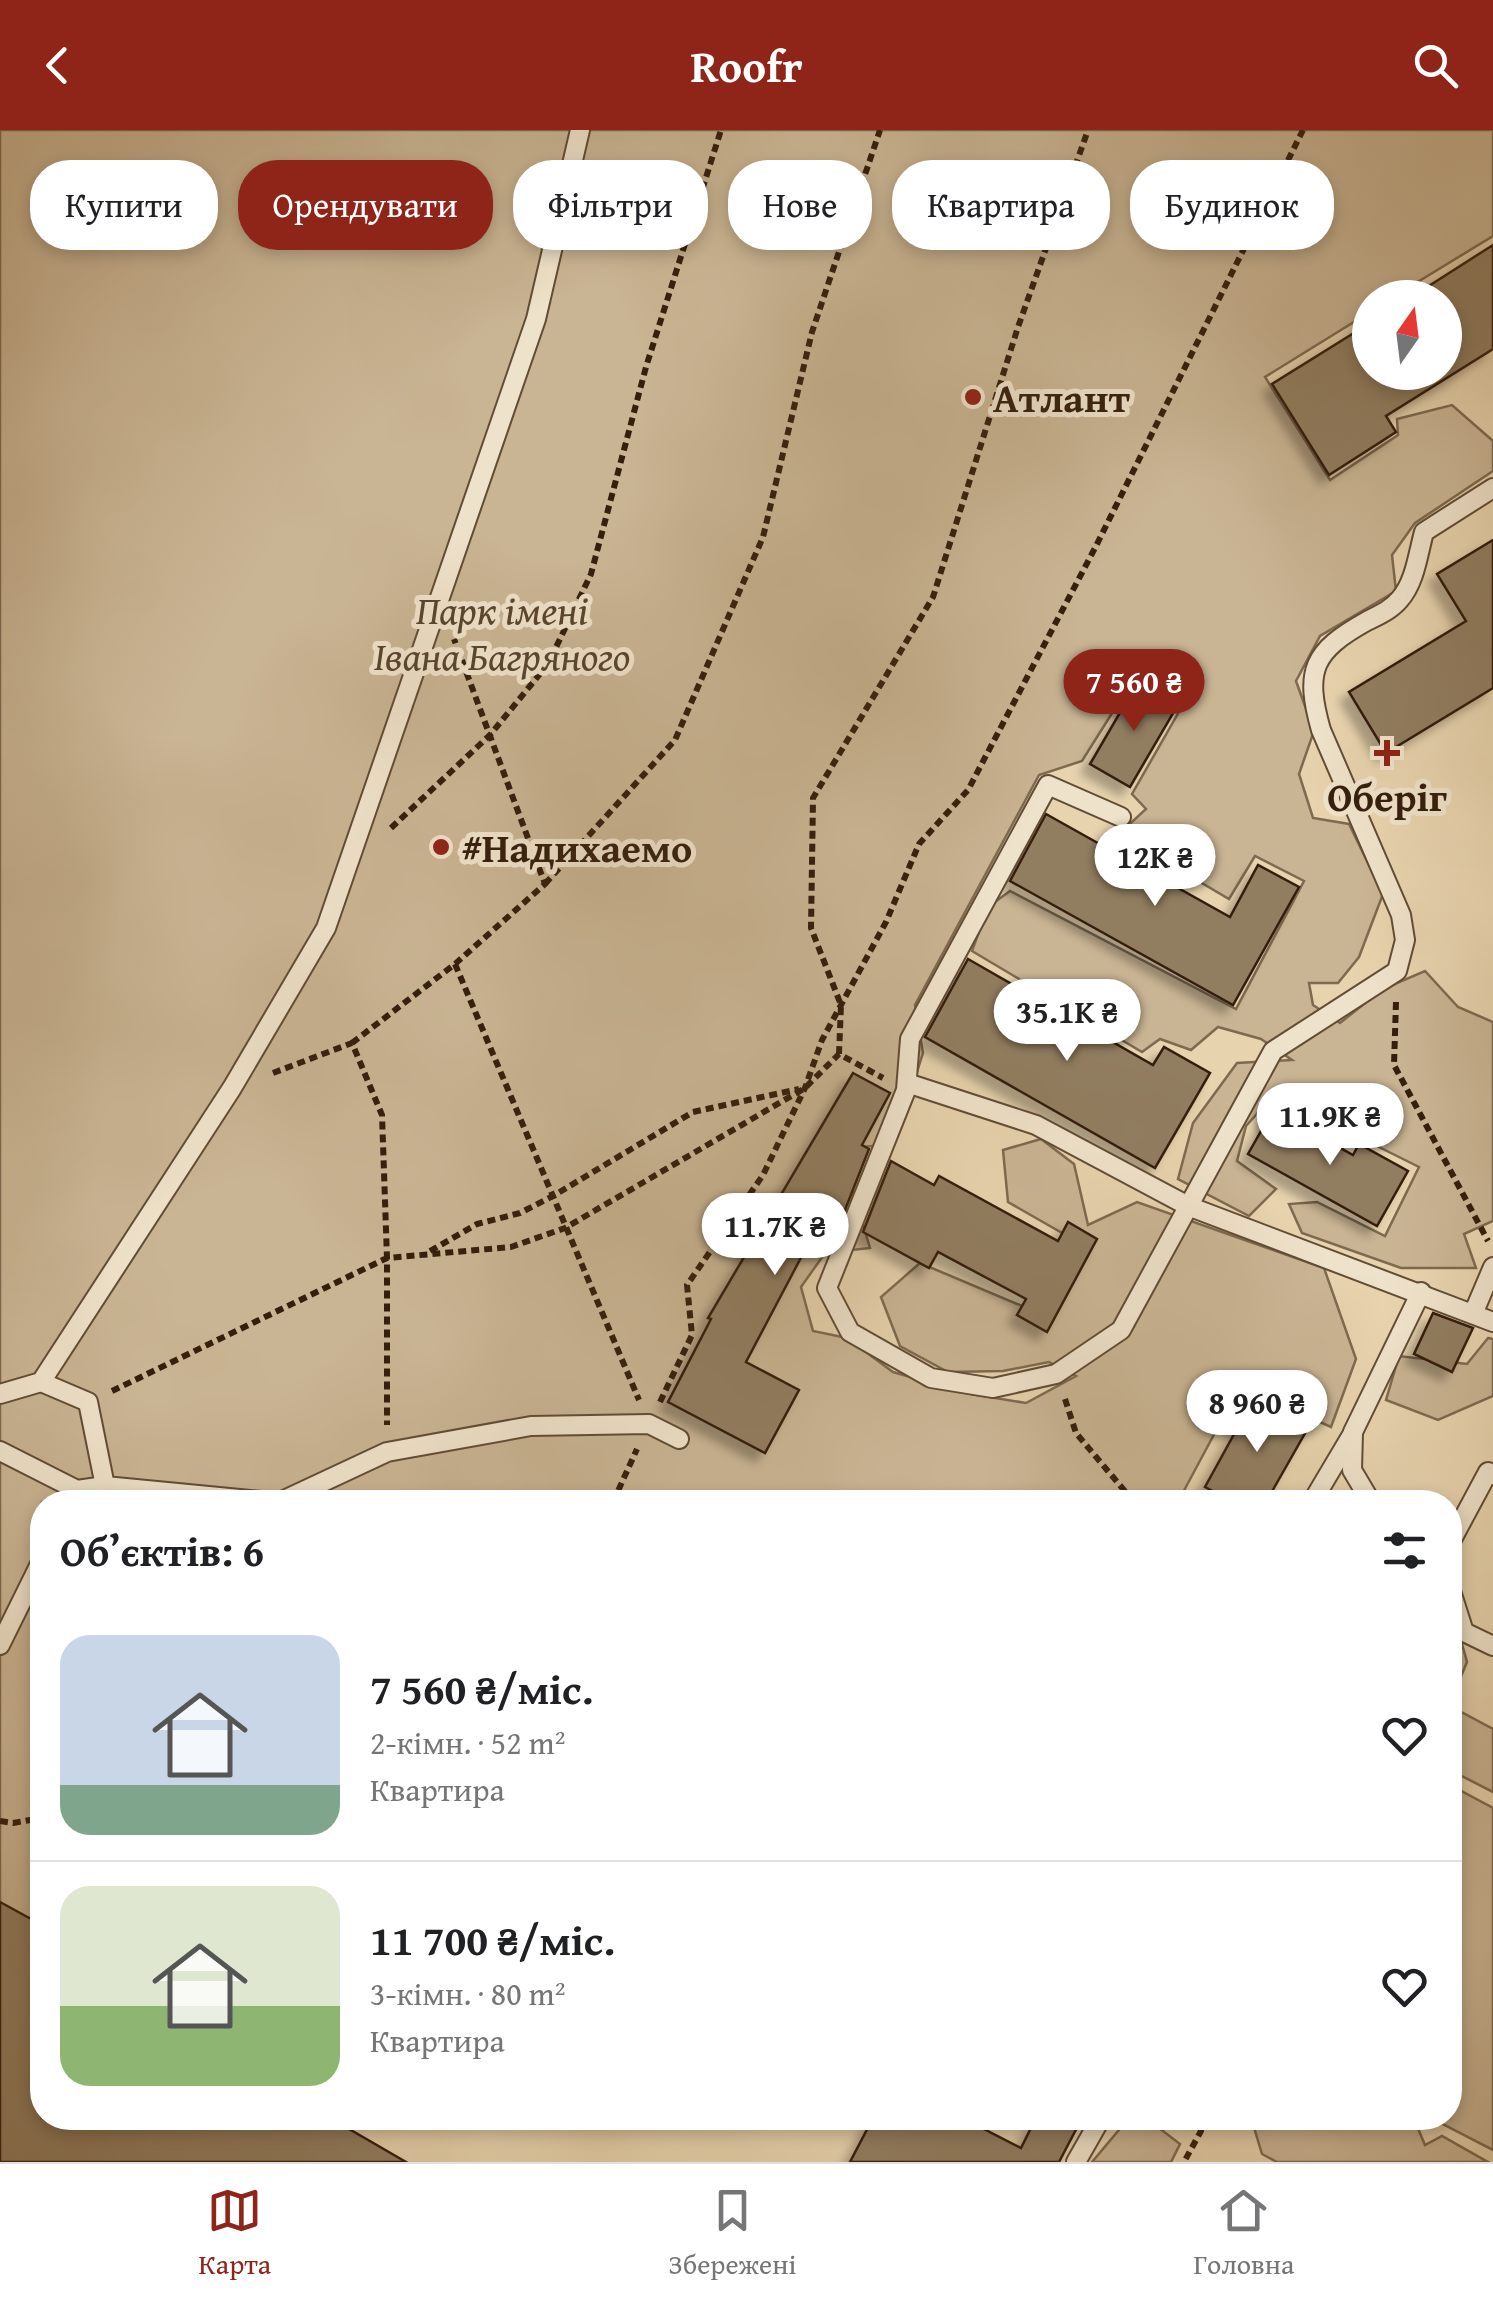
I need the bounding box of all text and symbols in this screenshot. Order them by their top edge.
text: Roofr [690,33,803,98]
icon: back [30,38,85,93]
icon: search [1408,38,1463,93]
chip: Купити [30,160,218,250]
chip: Орендувати [238,160,493,250]
chip: Фільтри [513,160,708,250]
chip: Нове [728,160,872,250]
chip: Квартира [892,160,1110,250]
chip: Будинок [1130,160,1334,250]
north arrow [1352,280,1462,390]
map controls [1352,280,1462,390]
place label: Атлант [993,368,1130,427]
marker: Атлант [962,386,984,408]
park label: Парк імені Івана Багряного [374,580,630,685]
pin: 7 560 ₴ [1042,649,1226,734]
text: 7 560 ₴ [1086,658,1182,705]
marker: Оберіг [1374,740,1400,766]
place label: Оберіг [1327,767,1447,826]
place label: #Надихаемо [461,818,692,877]
pin: 12K ₴ [1085,824,1225,909]
text: 12K ₴ [1117,833,1194,880]
marker: #Надихаемо [430,836,452,858]
pin: 35.1K ₴ [975,979,1159,1064]
text: 35.1K ₴ [1016,988,1118,1035]
pin: 11.9K ₴ [1238,1083,1422,1168]
text: 11.9K ₴ [1279,1092,1381,1139]
pin: 11.7K ₴ [683,1193,867,1278]
text: 11.7K ₴ [724,1202,826,1249]
pin: 8 960 ₴ [1165,1370,1349,1455]
text: 8 960 ₴ [1209,1379,1305,1426]
text: Об’єктів: 6 [60,1520,264,1581]
icon: filters [1377,1523,1432,1578]
text: 7 560 ₴/міс. [370,1658,593,1719]
icon: home [140,1675,260,1795]
icon: heart [1377,1708,1432,1763]
text: 2-кімн. · 52 m² [370,1719,566,1766]
text: Квартира [370,1766,505,1813]
text: 11 700 ₴/міс. [370,1909,615,1970]
icon: home [140,1926,260,2046]
icon: heart [1377,1959,1432,2014]
text: 3-кімн. · 80 m² [370,1970,566,2017]
text: Квартира [370,2017,505,2064]
tab: Карта [199,2183,271,2284]
tab: Збережені [668,2183,796,2284]
tab: Головна [1194,2183,1294,2284]

